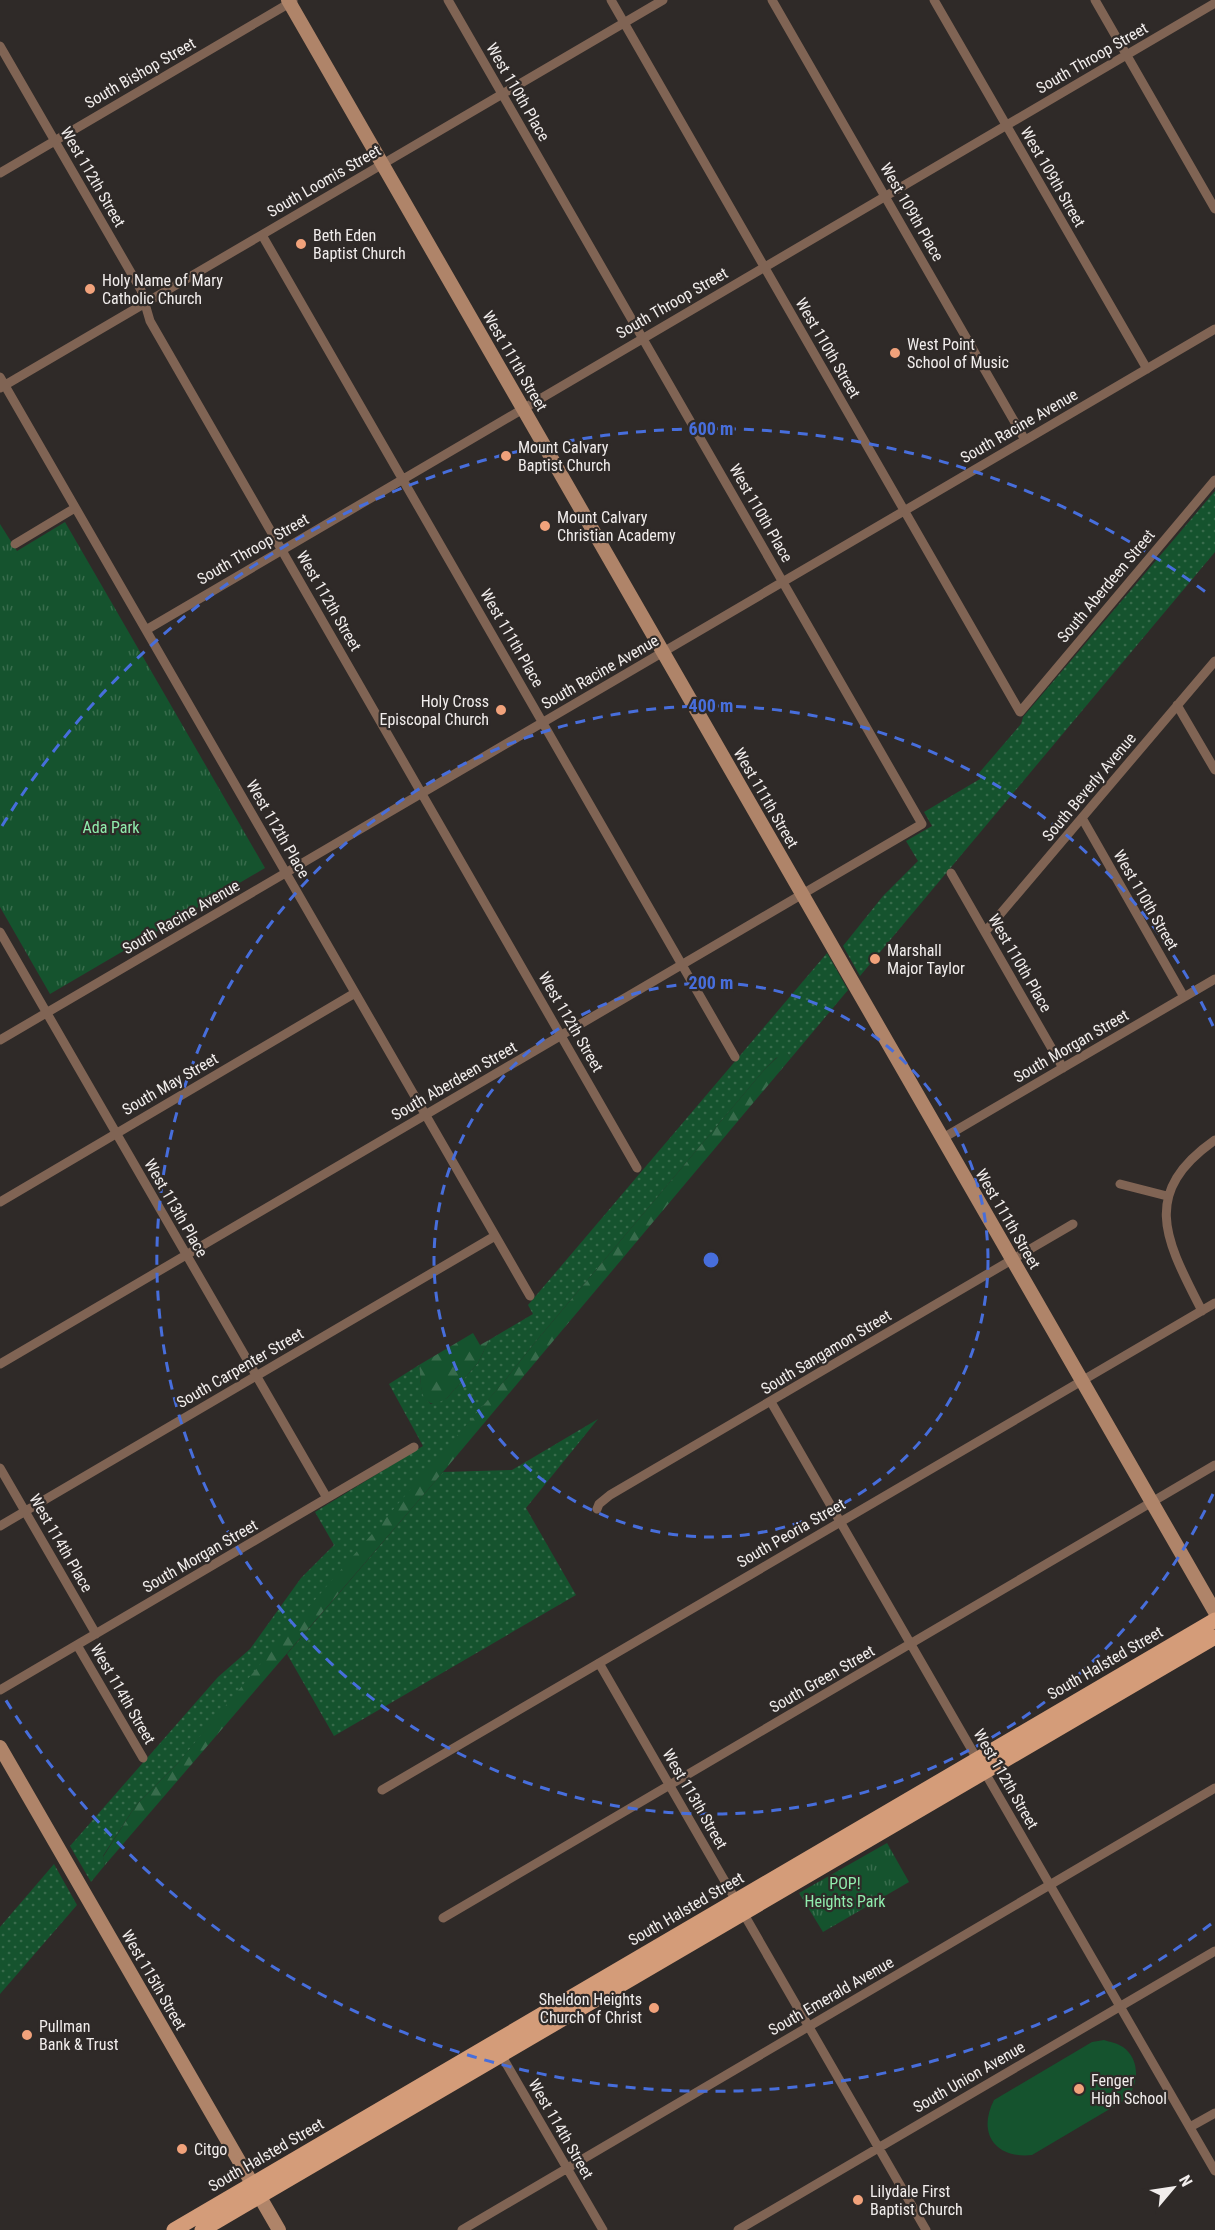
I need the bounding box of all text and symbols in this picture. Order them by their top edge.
street label: South Throop Street [1033,18,1151,98]
street label: South Bishop Street [81,33,199,112]
street label: West 110th Place [482,40,554,144]
street label: West 112th Street [57,124,129,231]
street label: West 109th Street [1017,124,1089,231]
street label: South Loomis Street [264,141,384,221]
street label: West 109th Place [876,160,948,264]
place label: Beth Eden Baptist Church [313,226,406,263]
marker: Beth Eden Baptist Church [294,237,308,251]
street label: South Throop Street [613,263,731,343]
place label: Holy Name of Mary Catholic Church [102,271,223,308]
marker: Holy Name of Mary Catholic Church [83,282,97,296]
street label: West 110th Street [792,295,864,402]
street label: West 111th Street [479,308,551,415]
place label: West Point School of Music [907,335,1009,372]
marker: West Point School of Music [888,346,902,360]
street label: South Racine Avenue [957,385,1081,467]
text: 600 m [689,418,733,439]
place label: Mount Calvary Baptist Church [518,438,611,475]
marker: Mount Calvary Baptist Church [499,449,513,463]
street label: West 110th Place [725,461,797,565]
place label: Mount Calvary Christian Academy [557,508,676,545]
street label: South Throop Street [194,509,312,589]
marker: Mount Calvary Christian Academy [538,519,552,533]
street label: South Aberdeen Street [1053,526,1159,646]
street label: West 112th Street [293,548,365,655]
street label: West 111th Place [476,586,548,690]
street label: South Racine Avenue [538,631,662,713]
place label: Holy Cross Episcopal Church [379,692,489,729]
text: 400 m [689,695,733,716]
marker: Holy Cross Episcopal Church [494,703,508,717]
street label: South Beverly Avenue [1038,729,1140,845]
street label: West 111th Street [730,745,802,852]
street label: West 112th Place [242,777,314,881]
park label: Ada Park [82,818,140,837]
street label: West 110th Street [1110,847,1182,954]
street label: South Racine Avenue [119,876,243,958]
street label: West 110th Place [984,911,1056,1015]
place label: Marshall Major Taylor [887,941,965,978]
marker: Marshall Major Taylor [868,952,882,966]
street label: West 112th Street [535,969,607,1076]
text: 200 m [689,972,733,993]
street label: South Morgan Street [1010,1005,1132,1087]
street label: South Aberdeen Street [388,1037,520,1125]
street label: South May Street [119,1049,222,1119]
street label: West 113th Place [140,1156,212,1260]
street label: West 111th Street [972,1166,1044,1273]
centre of rings [701,1250,721,1270]
street label: South Sangamon Street [757,1305,895,1398]
street label: South Carpenter Street [173,1324,307,1412]
street label: West 114th Place [25,1491,97,1595]
street label: South Peoria Street [733,1494,849,1572]
street label: South Morgan Street [139,1515,261,1597]
street label: South Halsted Street [1044,1622,1166,1704]
street label: West 114th Street [87,1641,159,1748]
street label: South Green Street [766,1641,878,1717]
street label: West 112th Street [970,1726,1042,1833]
street label: West 113th Street [659,1746,731,1853]
street label: South Halsted Street [625,1868,747,1950]
park label: POP! Heights Park [805,1874,886,1911]
street label: West 115th Street [118,1927,190,2034]
street label: South Emerald Avenue [765,1952,897,2040]
place label: Sheldon Heights Church of Christ [539,1990,642,2027]
marker: Sheldon Heights Church of Christ [647,2001,661,2015]
place label: Pullman Bank & Trust [39,2017,119,2054]
marker: Pullman Bank & Trust [20,2028,34,2042]
street label: South Union Avenue [910,2037,1028,2117]
place label: Fenger High School [1091,2071,1167,2108]
street label: West 114th Street [525,2076,597,2183]
marker: Fenger High School [1072,2082,1086,2096]
street label: South Halsted Street [205,2114,327,2196]
place label: Citgo [194,2140,227,2159]
marker: Citgo [175,2142,189,2156]
north arrow [1143,2158,1203,2218]
text: N [1175,2172,1196,2190]
place label: Lilydale First Baptist Church [870,2182,963,2219]
marker: Lilydale First Baptist Church [851,2193,865,2207]

